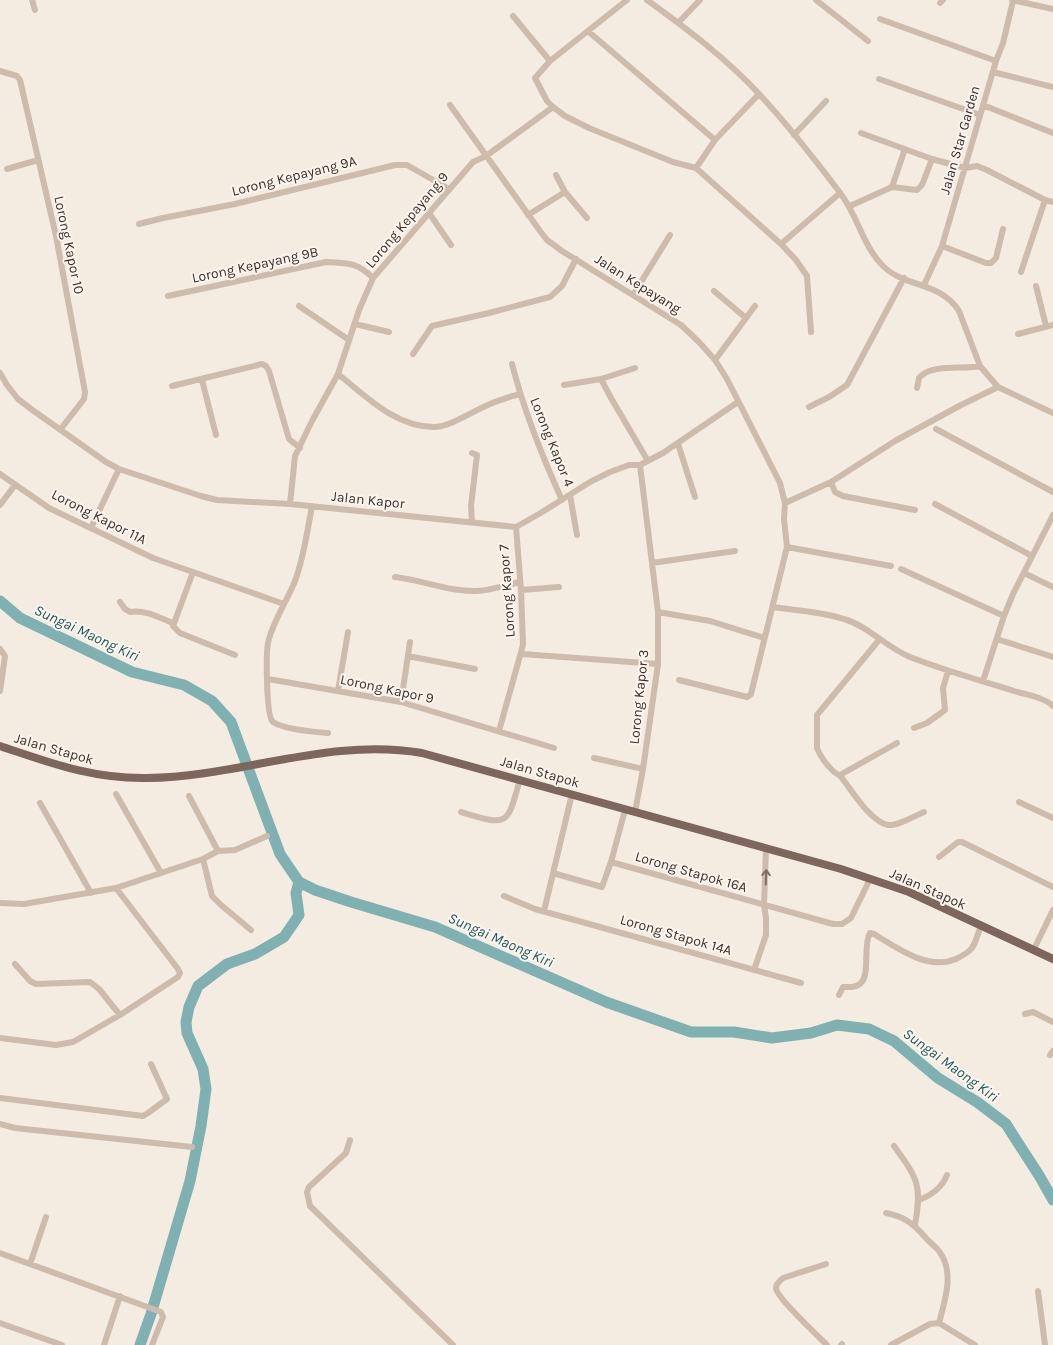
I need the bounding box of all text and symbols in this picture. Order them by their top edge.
street label: Jalan Star Garden [936,84,984,196]
street label: Lorong Kepayang 9A [230,152,358,200]
street label: Lorong Kepayang 9 [362,168,452,272]
street label: Lorong Kapor 10 [50,194,88,296]
street label: Lorong Kepayang 9B [190,243,320,287]
street label: Jalan Kepayang [592,251,685,317]
street label: Lorong Kapor 4 [526,395,578,489]
street label: Lorong Kapor 11A [49,486,149,548]
street label: Jalan Kapor [330,488,407,512]
street label: Lorong Kapor 7 [495,543,519,638]
water label: Sungai Maong Kiri [32,601,142,665]
street label: Lorong Kapor 3 [626,649,652,745]
street label: Lorong Kapor 9 [339,671,435,707]
street label: Jalan Stapok [12,730,96,768]
street label: Jalan Stapok [498,753,582,791]
street label: Lorong Stapok 16A [633,848,749,896]
street label: Jalan Stapok [887,865,969,913]
one-way arrow [761,869,770,885]
water label: Sungai Maong Kiri [445,909,557,971]
street label: Lorong Stapok 14A [618,911,734,959]
water label: Sungai Maong Kiri [900,1024,1002,1106]

